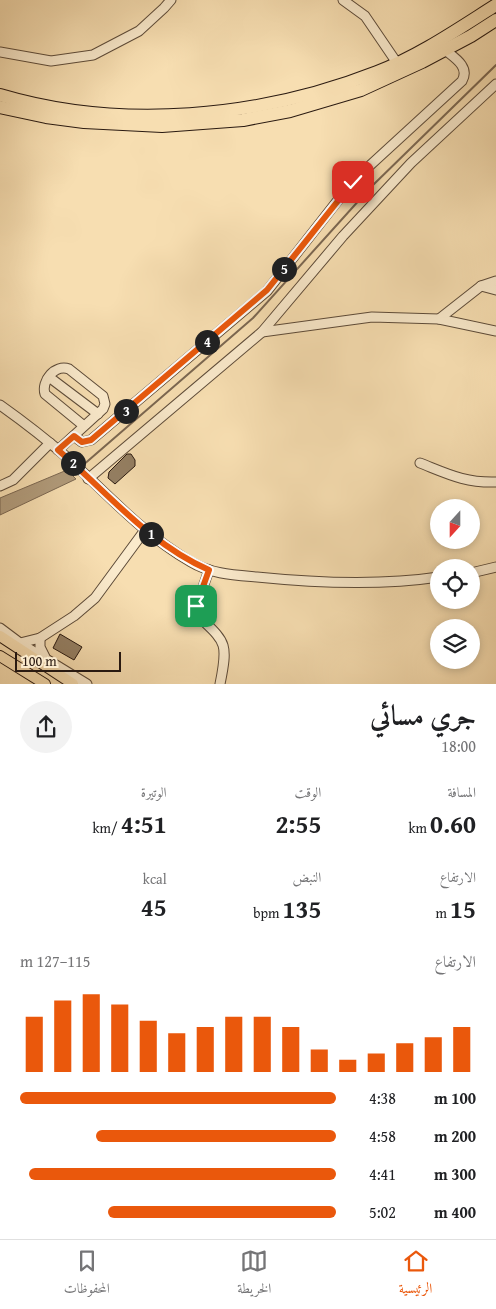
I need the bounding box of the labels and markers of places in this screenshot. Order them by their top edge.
pin [332,161,374,203]
pin: 5 [272,256,296,282]
pin: 4 [194,330,220,354]
pin: 3 [114,398,138,424]
pin: 2 [60,450,86,476]
pin: 1 [138,522,164,546]
pin [175,585,217,627]

